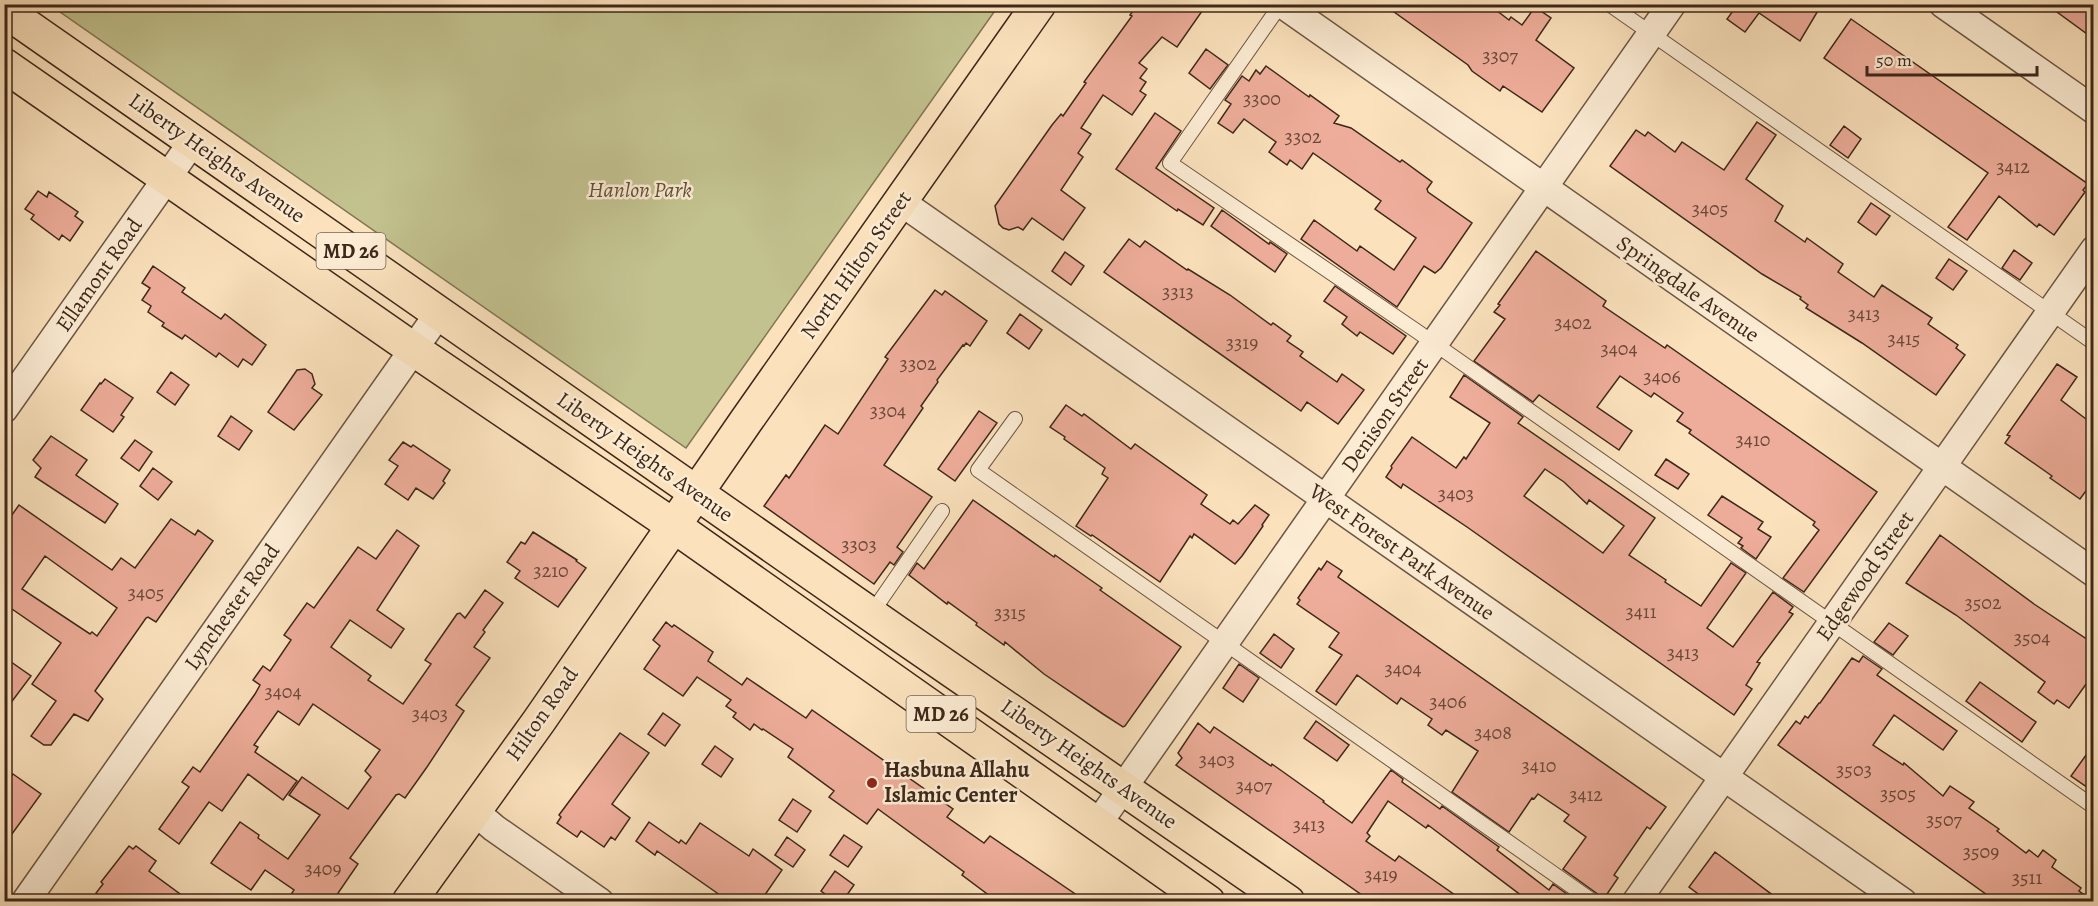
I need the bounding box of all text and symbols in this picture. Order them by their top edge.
scale bar [1867,39,2036,77]
house number: 3307 [1482,42,1518,69]
text: 50 m [1876,48,1912,72]
house number: 3300 [1243,85,1281,112]
street label: Liberty Heights Avenue [123,86,311,230]
house number: 3302 [1285,123,1322,150]
house number: 3412 [1996,153,2030,180]
park label: Hanlon Park [588,175,692,205]
street label: North Hilton Street [794,185,918,345]
house number: 3405 [1692,195,1728,222]
street label: Ellamont Road [49,212,149,338]
street label: Springdale Avenue [1611,228,1765,350]
road number: MD 26 [316,233,386,269]
house number: 3313 [1162,278,1194,305]
house number: 3413 [1848,300,1880,327]
house number: 3402 [1554,309,1592,336]
house number: 3415 [1888,325,1920,352]
house number: 3319 [1226,329,1258,356]
house number: 3404 [1600,335,1638,362]
house number: 3302 [900,350,937,377]
street label: Denison Street [1334,352,1436,478]
house number: 3406 [1643,363,1681,390]
street label: Liberty Heights Avenue [551,385,739,529]
house number: 3304 [870,397,906,424]
house number: 3410 [1736,426,1770,453]
street label: West Forest Park Avenue [1302,476,1501,627]
house number: 3403 [1438,480,1474,507]
street label: Edgewood Street [1809,505,1921,647]
house number: 3303 [841,531,877,558]
street label: Lynchester Road [177,538,287,676]
house number: 3210 [533,557,569,584]
house number: 3405 [128,579,164,606]
house number: 3502 [1964,589,2002,616]
house number: 3411 [1625,598,1657,625]
house number: 3315 [994,599,1026,626]
house number: 3504 [2014,624,2050,651]
house number: 3413 [1667,639,1699,666]
house number: 3404 [1384,655,1422,682]
street label: Hilton Road [499,661,585,767]
house number: 3404 [264,678,302,705]
house number: 3406 [1429,688,1467,715]
street label: Liberty Heights Avenue [995,692,1183,836]
road number: MD 26 [906,696,976,732]
house number: 3403 [412,700,448,727]
house number: 3408 [1474,719,1512,746]
house number: 3403 [1199,746,1235,773]
house number: 3410 [1522,752,1556,779]
place label: Hasbuna Allahu Islamic Center [884,755,1031,810]
house number: 3503 [1836,756,1872,783]
house number: 3407 [1236,772,1273,799]
marker: Hasbuna Allahu Islamic Center [865,776,879,790]
house number: 3505 [1880,780,1916,807]
house number: 3412 [1569,781,1603,808]
house number: 3507 [1926,806,1963,833]
house number: 3413 [1293,811,1325,838]
house number: 3509 [1963,838,1999,865]
house number: 3409 [304,855,342,882]
house number: 3419 [1364,861,1398,888]
house number: 3511 [2012,864,2042,891]

